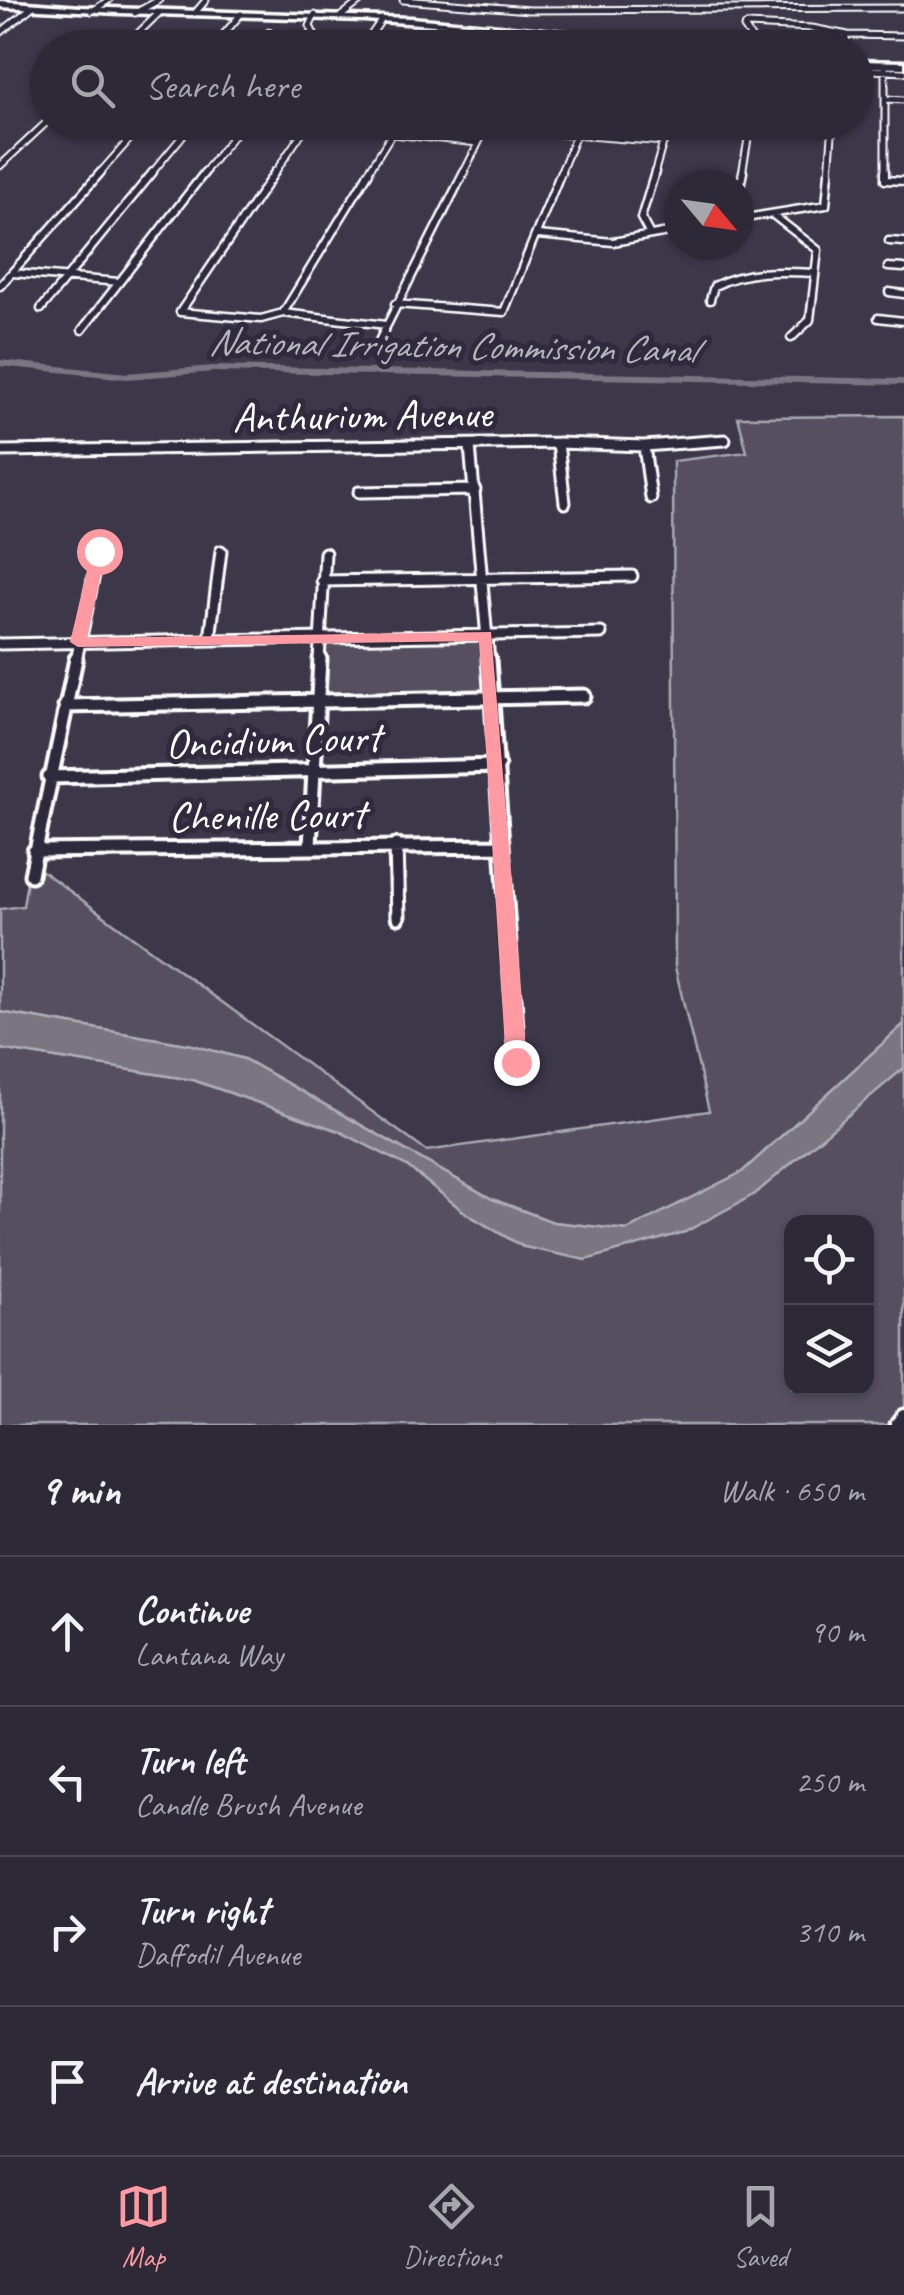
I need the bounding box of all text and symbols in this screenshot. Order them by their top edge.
search box [30,30,874,140]
icon: search [65,58,120,113]
text: Search here [145,62,300,109]
north arrow [664,170,754,260]
water label: National Irrigation Commission Canal [208,318,707,373]
street label: Anthurium Avenue [232,387,494,444]
route start [77,529,123,575]
street label: Oncidium Court [165,710,387,771]
street label: Chenille Court [168,787,371,844]
route end [494,1040,540,1086]
map controls [784,1215,874,1395]
button: locate [784,1215,874,1305]
button: layers [784,1305,874,1395]
text: 9 min [40,1464,120,1517]
text: Walk · 650 m [720,1470,864,1511]
text: Continue [135,1587,249,1634]
icon: ahead [40,1604,95,1659]
text: 90 m [810,1611,864,1652]
text: Lantana Way [135,1634,283,1675]
text: Turn left [135,1737,245,1784]
icon: left [40,1754,95,1809]
text: 250 m [795,1761,864,1802]
text: Candle Brush Avenue [135,1784,361,1825]
text: Turn right [135,1887,269,1934]
icon: right [40,1904,95,1959]
text: 310 m [795,1911,864,1952]
text: Daffodil Avenue [135,1934,300,1975]
icon: arrive [40,2054,95,2109]
text: Arrive at destination [135,2058,407,2105]
tab: Map [116,2179,171,2274]
tab: Directions [403,2179,501,2274]
tab: Saved [733,2179,788,2274]

